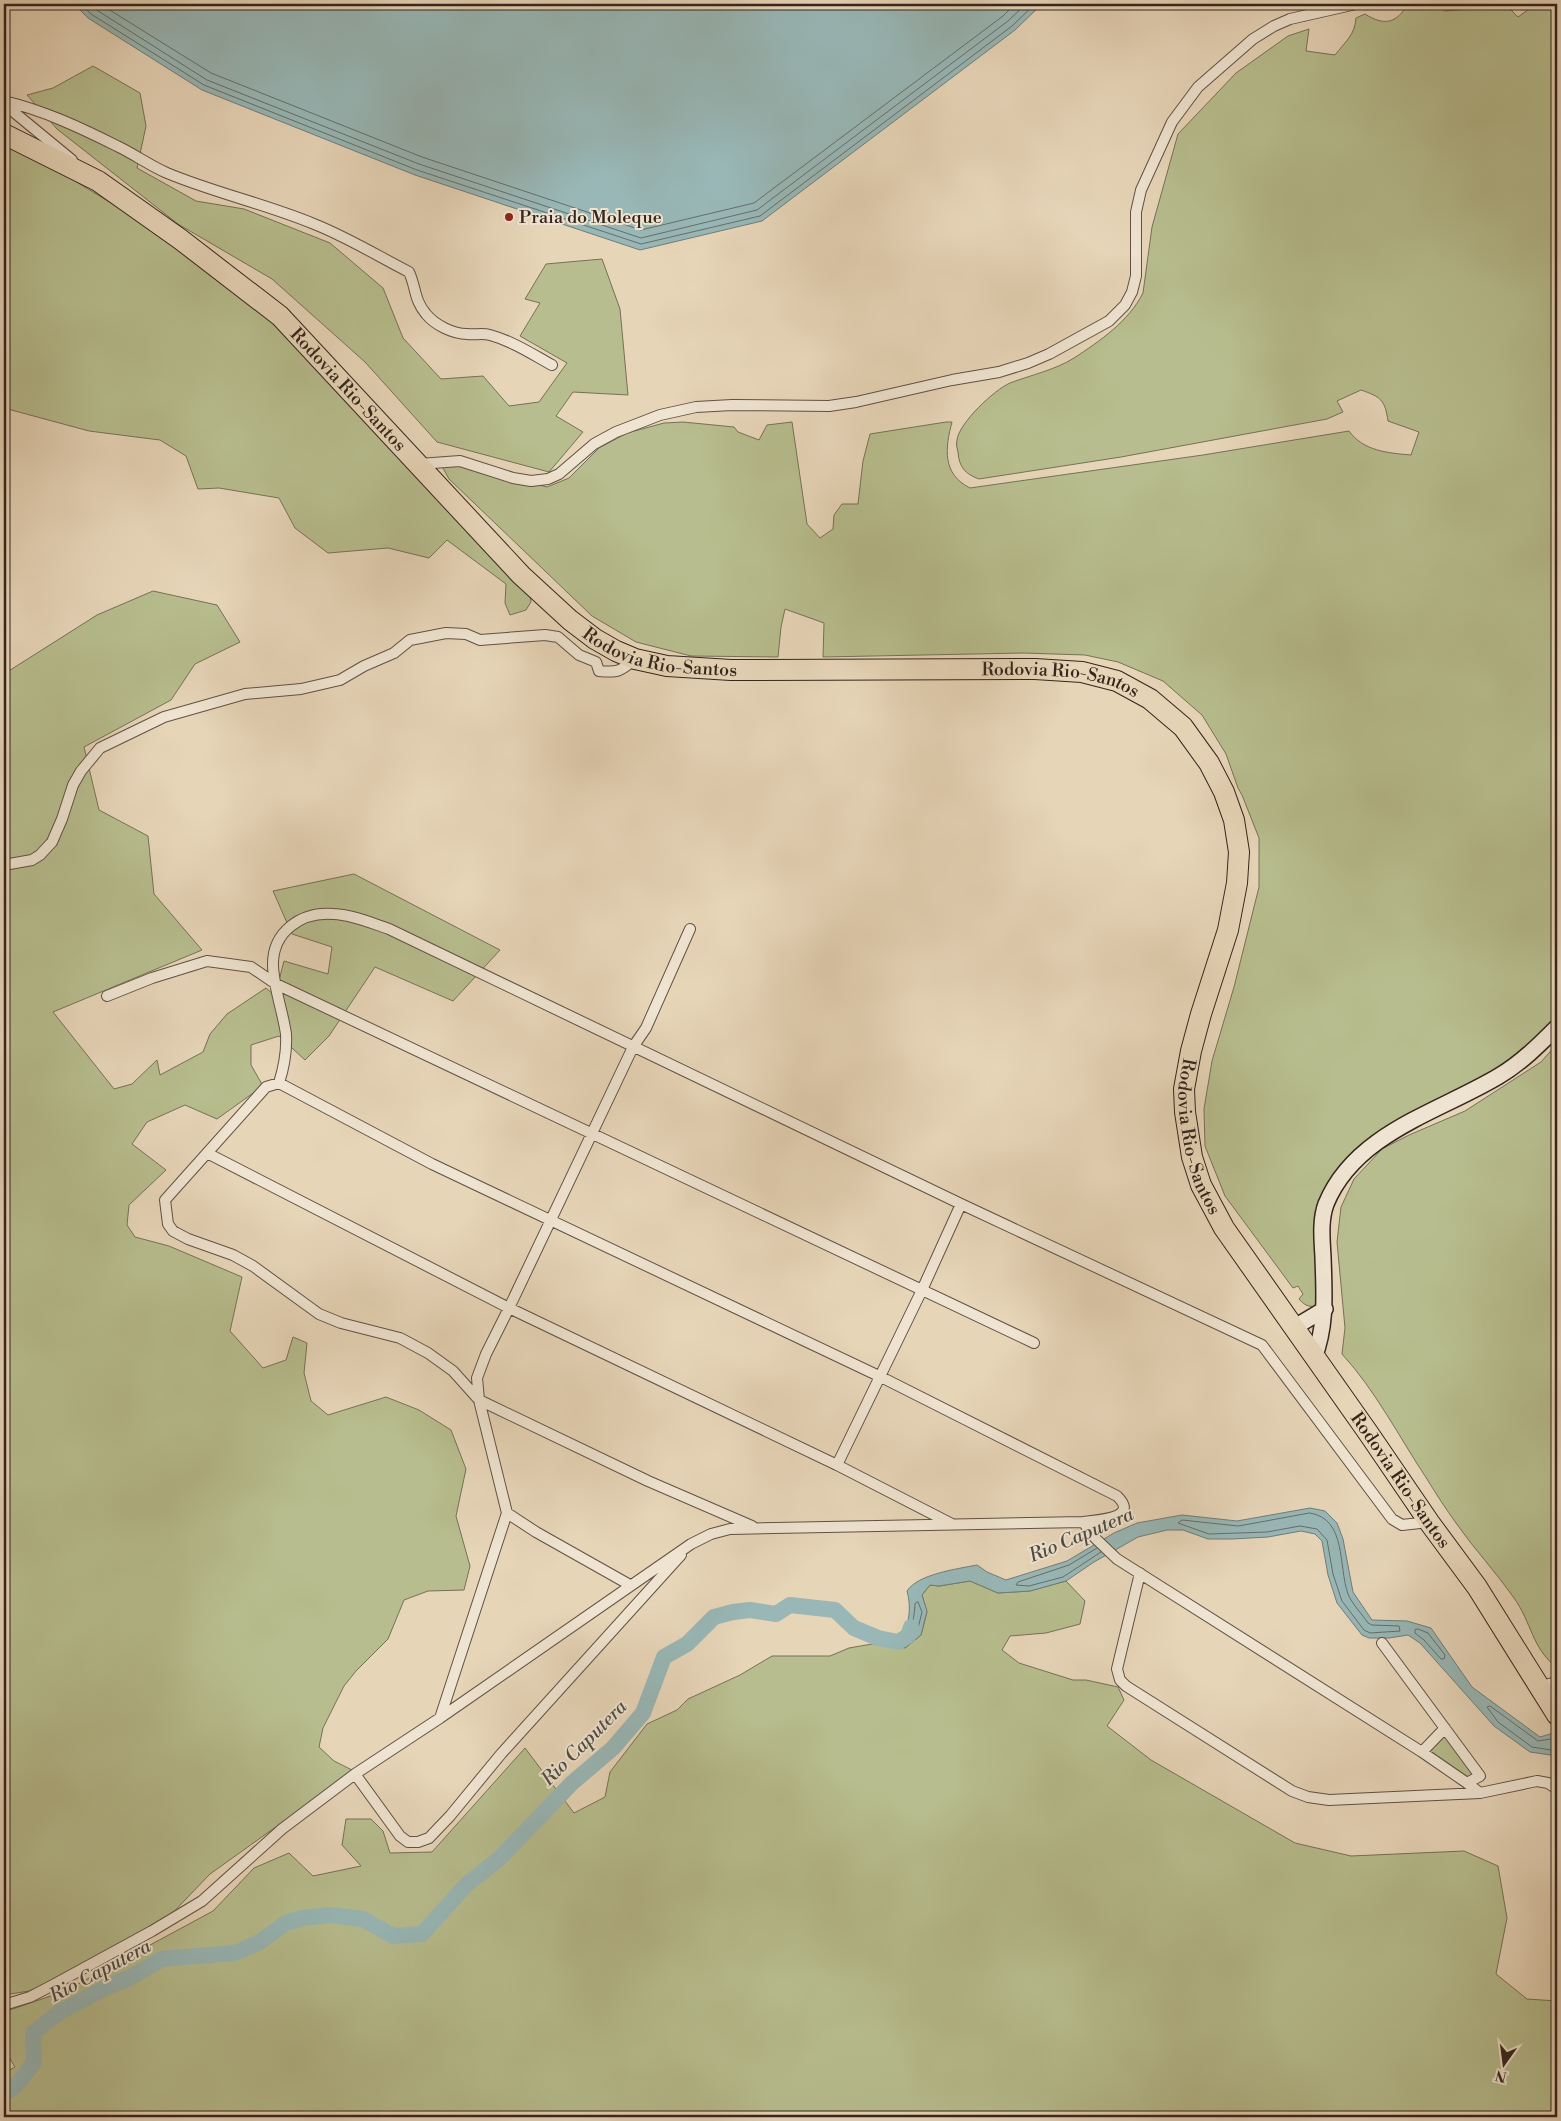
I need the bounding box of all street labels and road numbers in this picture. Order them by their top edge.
street label: Rodovia Rio-Santos [285,323,411,456]
street label: Rodovia Rio-Santos [578,622,737,682]
street label: Rodovia Rio-Santos [982,657,1144,703]
street label: Rodovia Rio-Santos [1172,1057,1226,1219]
street label: Rodovia Rio-Santos [1345,1407,1456,1553]

